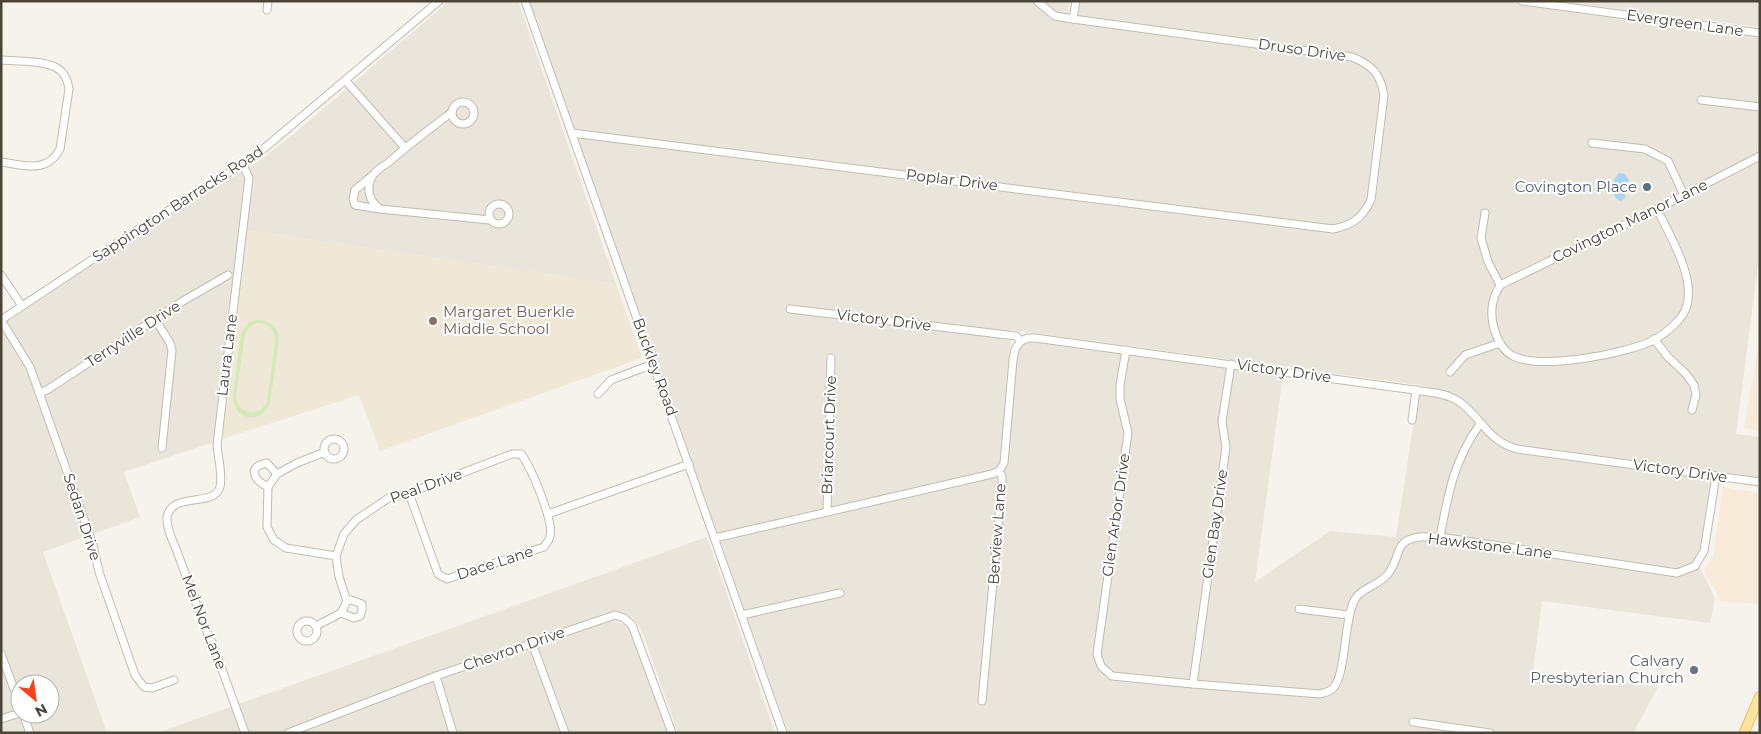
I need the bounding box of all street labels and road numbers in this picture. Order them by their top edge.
street label: Evergreen Lane [1625,5,1745,40]
street label: Druso Drive [1257,34,1347,65]
street label: Sappington Barracks Road [89,141,267,266]
street label: Poplar Drive [905,164,999,195]
street label: Covington Manor Lane [1549,175,1711,267]
street label: Terryville Drive [82,296,184,371]
street label: Victory Drive [836,304,932,335]
street label: Laura Lane [212,313,241,397]
street label: Buckley Road [629,315,682,418]
street label: Victory Drive [1236,354,1333,387]
street label: Briarcourt Drive [817,375,840,495]
street label: Glen Arbor Drive [1097,452,1134,578]
street label: Victory Drive [1632,454,1729,487]
street label: Peal Drive [387,464,465,507]
street label: Glen Bay Drive [1197,468,1232,580]
street label: Sedan Drive [59,471,106,563]
street label: Berview Lane [983,483,1010,585]
street label: Hawkstone Lane [1427,528,1553,563]
street label: Dace Lane [454,541,536,584]
street label: Mel Nor Lane [178,572,231,672]
street label: Chevron Drive [460,622,567,675]

